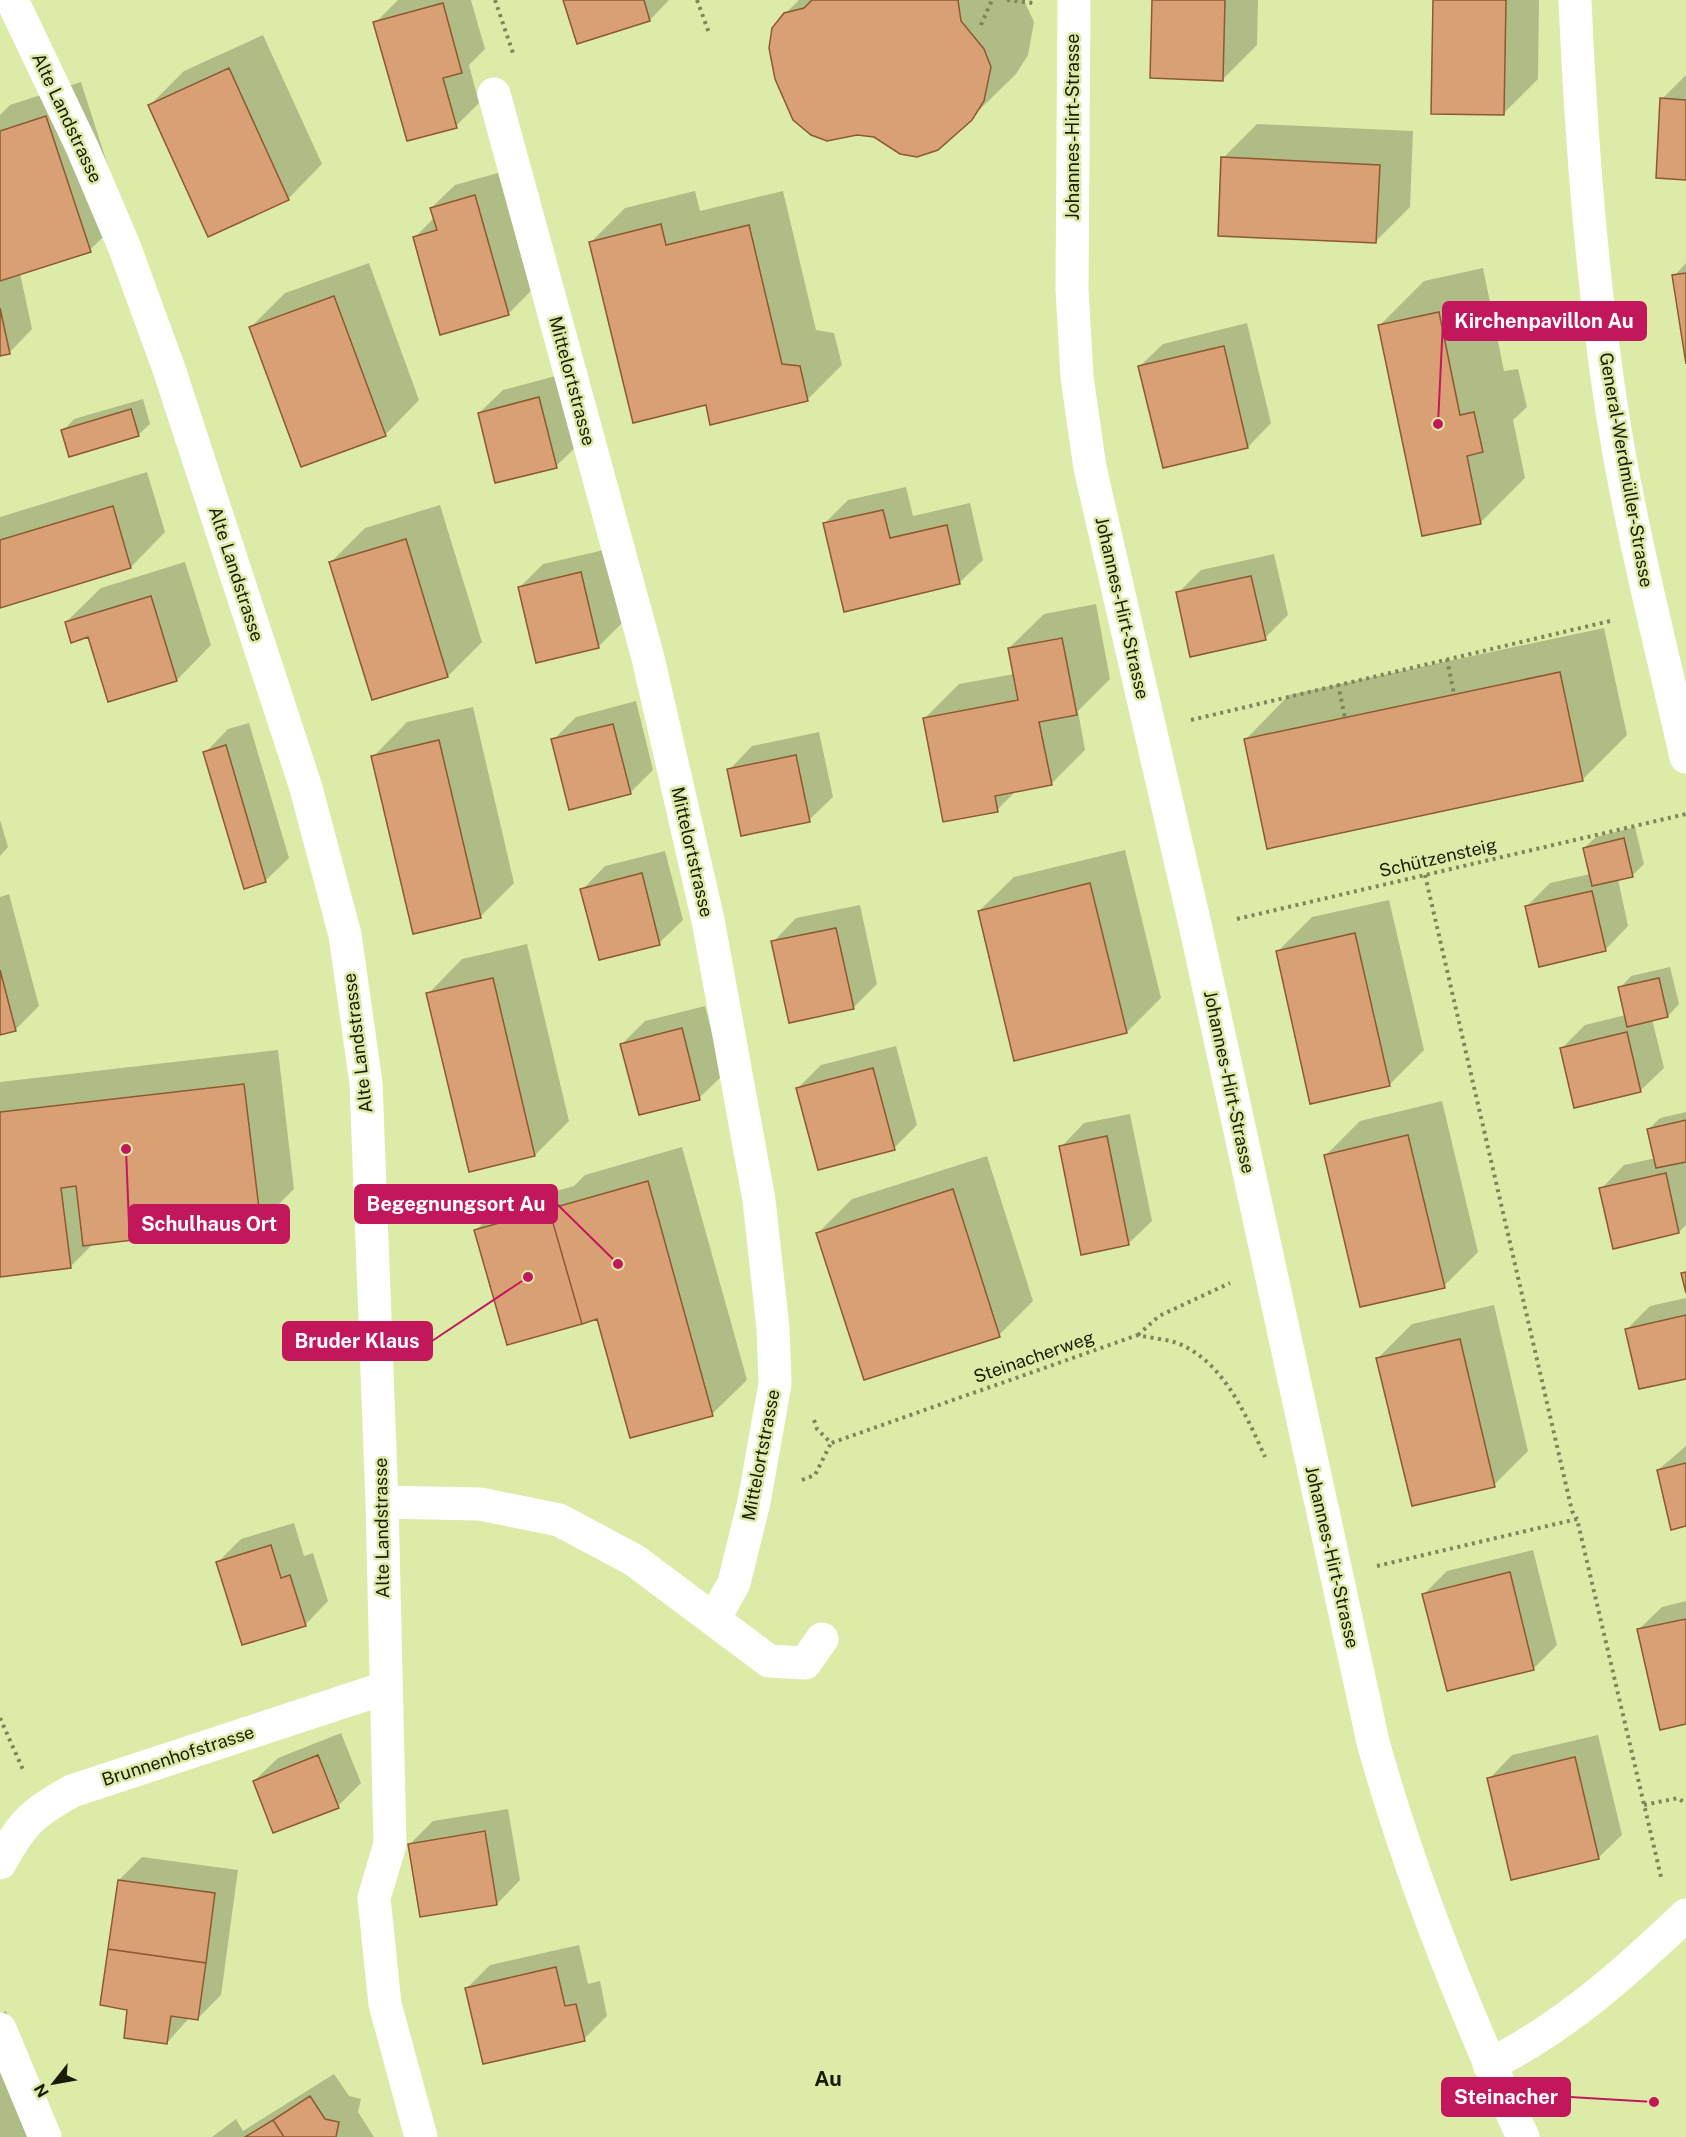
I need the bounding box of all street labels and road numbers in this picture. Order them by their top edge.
street label: Johannes-Hirt-Strasse [1062,34,1083,220]
street label: Alte Landstrasse [28,50,107,186]
street label: Mittelortstrasse [545,314,600,448]
street label: General-Werdmüller-Strasse [1595,351,1658,589]
street label: Alte Landstrasse [205,504,268,644]
street label: Johannes-Hirt-Strasse [1091,515,1154,701]
street label: Mittelortstrasse [667,785,718,919]
street label: Schützensteig [1377,834,1499,881]
street label: Alte Landstrasse [339,972,377,1114]
street label: Johannes-Hirt-Strasse [1200,988,1259,1175]
street label: Steinacherweg [971,1326,1097,1387]
street label: Mittelortstrasse [737,1388,784,1522]
street label: Alte Landstrasse [370,1457,393,1599]
street label: Johannes-Hirt-Strasse [1301,1464,1364,1650]
street label: Brunnenhofstrasse [99,1721,257,1790]

